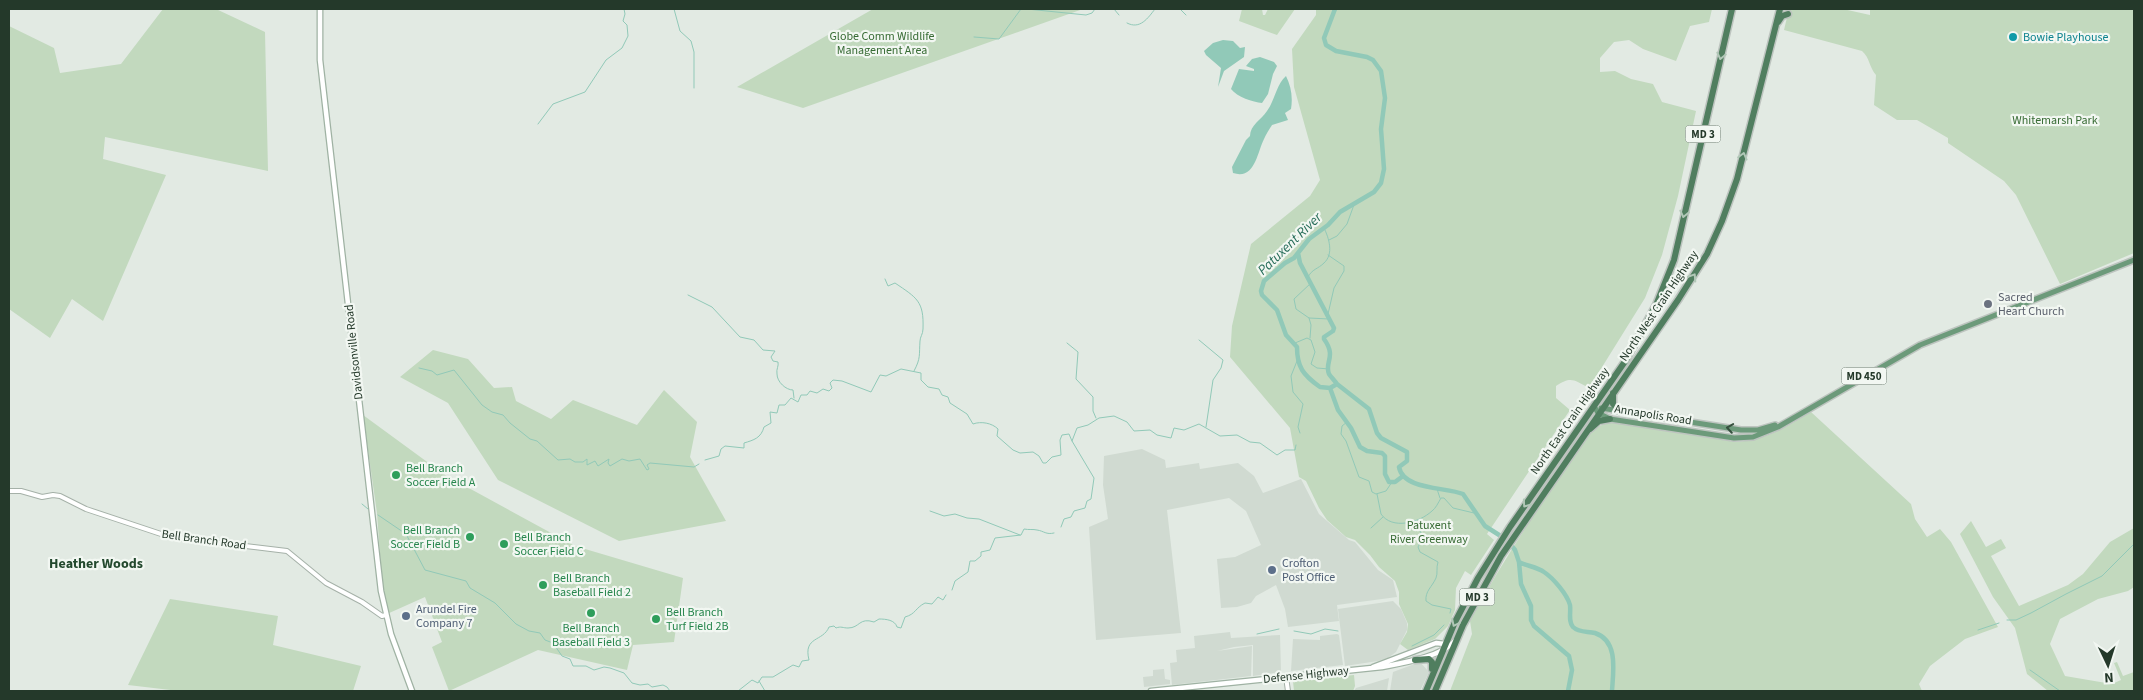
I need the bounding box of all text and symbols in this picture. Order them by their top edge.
park label: Globe Comm Wildlife Management Area [829,28,935,59]
place label: Bowie Playhouse [2023,29,2109,46]
marker: Bowie Playhouse [2007,31,2019,43]
one-way arrow [1716,52,1727,61]
park label: Whitemarsh Park [2012,112,2098,129]
road number: MD 3 [1686,126,1720,142]
one-way arrow [1737,152,1747,160]
water label: Patuxent River [1253,207,1328,280]
one-way arrow [1679,210,1690,219]
street label: North West Crain Highway [1616,247,1703,365]
one-way arrow [1687,274,1697,283]
place label: Sacred Heart Church [1998,289,2064,320]
marker: Sacred Heart Church [1982,298,1994,310]
street label: Davidsonville Road [341,304,367,400]
street label: North East Crain Highway [1527,364,1614,478]
road number: MD 450 [1842,368,1886,384]
street label: Annapolis Road [1613,400,1693,430]
one-way arrow [1726,424,1734,434]
place label: Bell Branch Soccer Field A [406,460,476,491]
marker: Bell Branch Soccer Field A [390,469,402,481]
one-way arrow [1523,498,1532,508]
park label: Patuxent River Greenway [1390,517,1468,548]
place label: Bell Branch Soccer Field B [390,522,460,553]
street label: Bell Branch Road [161,526,247,554]
place label: Bell Branch Soccer Field C [514,529,584,560]
marker: Bell Branch Soccer Field B [464,531,476,543]
marker: Bell Branch Soccer Field C [498,538,510,550]
district label: Heather Woods [49,554,143,574]
place label: Crofton Post Office [1282,555,1335,586]
marker: Crofton Post Office [1266,564,1278,576]
place label: Bell Branch Baseball Field 2 [553,570,631,601]
marker: Bell Branch Baseball Field 2 [537,579,549,591]
road number: MD 3 [1460,588,1494,606]
place label: Arundel Fire Company 7 [416,601,477,632]
place label: Bell Branch Turf Field 2B [666,604,728,635]
marker: Bell Branch Baseball Field 3 [585,607,597,619]
marker: Arundel Fire Company 7 [400,610,412,622]
marker: Bell Branch Turf Field 2B [650,613,662,625]
one-way arrow [1451,618,1461,627]
place label: Bell Branch Baseball Field 3 [552,620,630,651]
north arrow [2083,640,2133,690]
street label: Defense Highway [1262,662,1350,688]
text: N [2103,667,2114,687]

